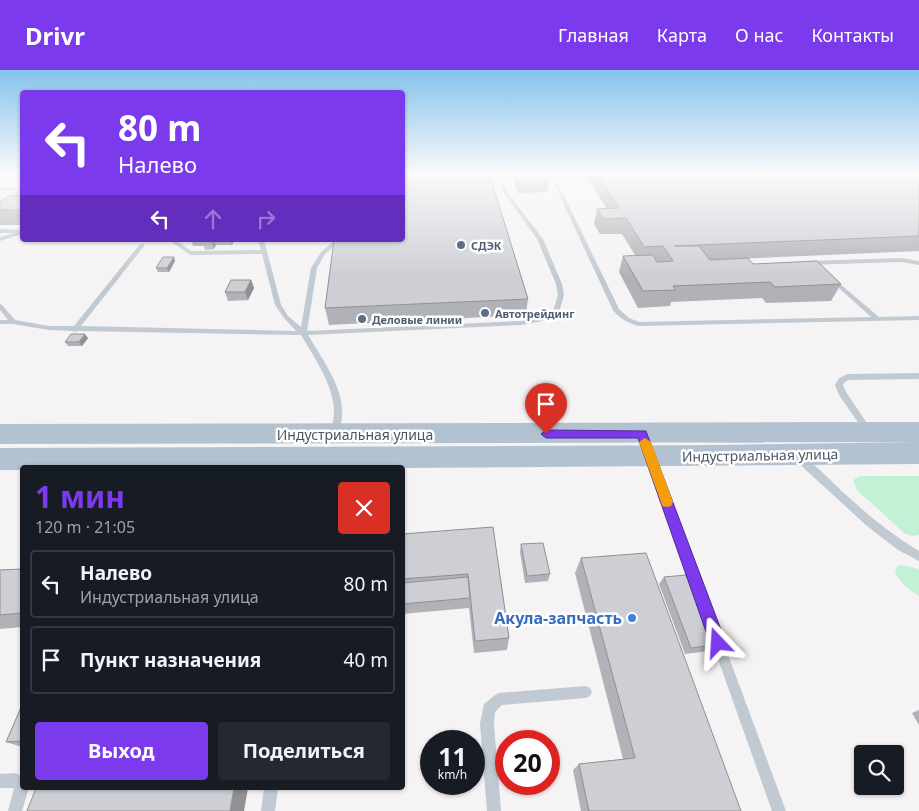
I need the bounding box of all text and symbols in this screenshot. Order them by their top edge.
text: Drivr [25,19,85,52]
text: Главная [558,23,629,47]
text: Карта [657,23,707,47]
text: О нас [735,23,783,47]
text: Контакты [811,23,894,47]
text: 80 m [118,104,201,151]
icon: left [35,110,100,175]
text: Налево [118,149,197,179]
icon: left [146,205,174,233]
icon: ahead [199,205,227,233]
icon: right [252,205,280,233]
place label: СДЭК [471,238,502,253]
marker: СДЭК [455,239,467,251]
place label: Автотрейдинг [495,306,575,321]
marker: Автотрейдинг [479,307,491,319]
place label: Деловые линии [372,312,462,327]
marker: Деловые линии [356,313,368,325]
pin [525,383,567,434]
icon: arrive [532,390,560,418]
street label: Индустриальная улица [277,425,433,444]
street label: Индустриальная улица [682,444,838,466]
text: 1 мин [35,476,125,517]
button: close [338,482,390,534]
text: 120 m · 21:05 [35,516,135,538]
text: Налево [80,560,152,586]
icon: left [37,570,65,598]
text: 80 m [344,571,388,597]
text: Индустриальная улица [80,586,259,608]
place label: Акула-запчасть [494,607,622,629]
marker: Акула-запчасть [626,612,638,624]
position arrow [691,616,743,668]
icon: arrive [37,646,65,674]
text: Пункт назначения [80,647,261,673]
text: 40 m [344,647,388,673]
button: Выход [35,722,208,780]
button: Поделиться [218,722,390,780]
speed limit sign: 20 [495,730,560,795]
text: 11 [438,739,467,773]
map controls [854,745,904,795]
button: search [854,745,904,795]
text: km/h [438,766,467,783]

